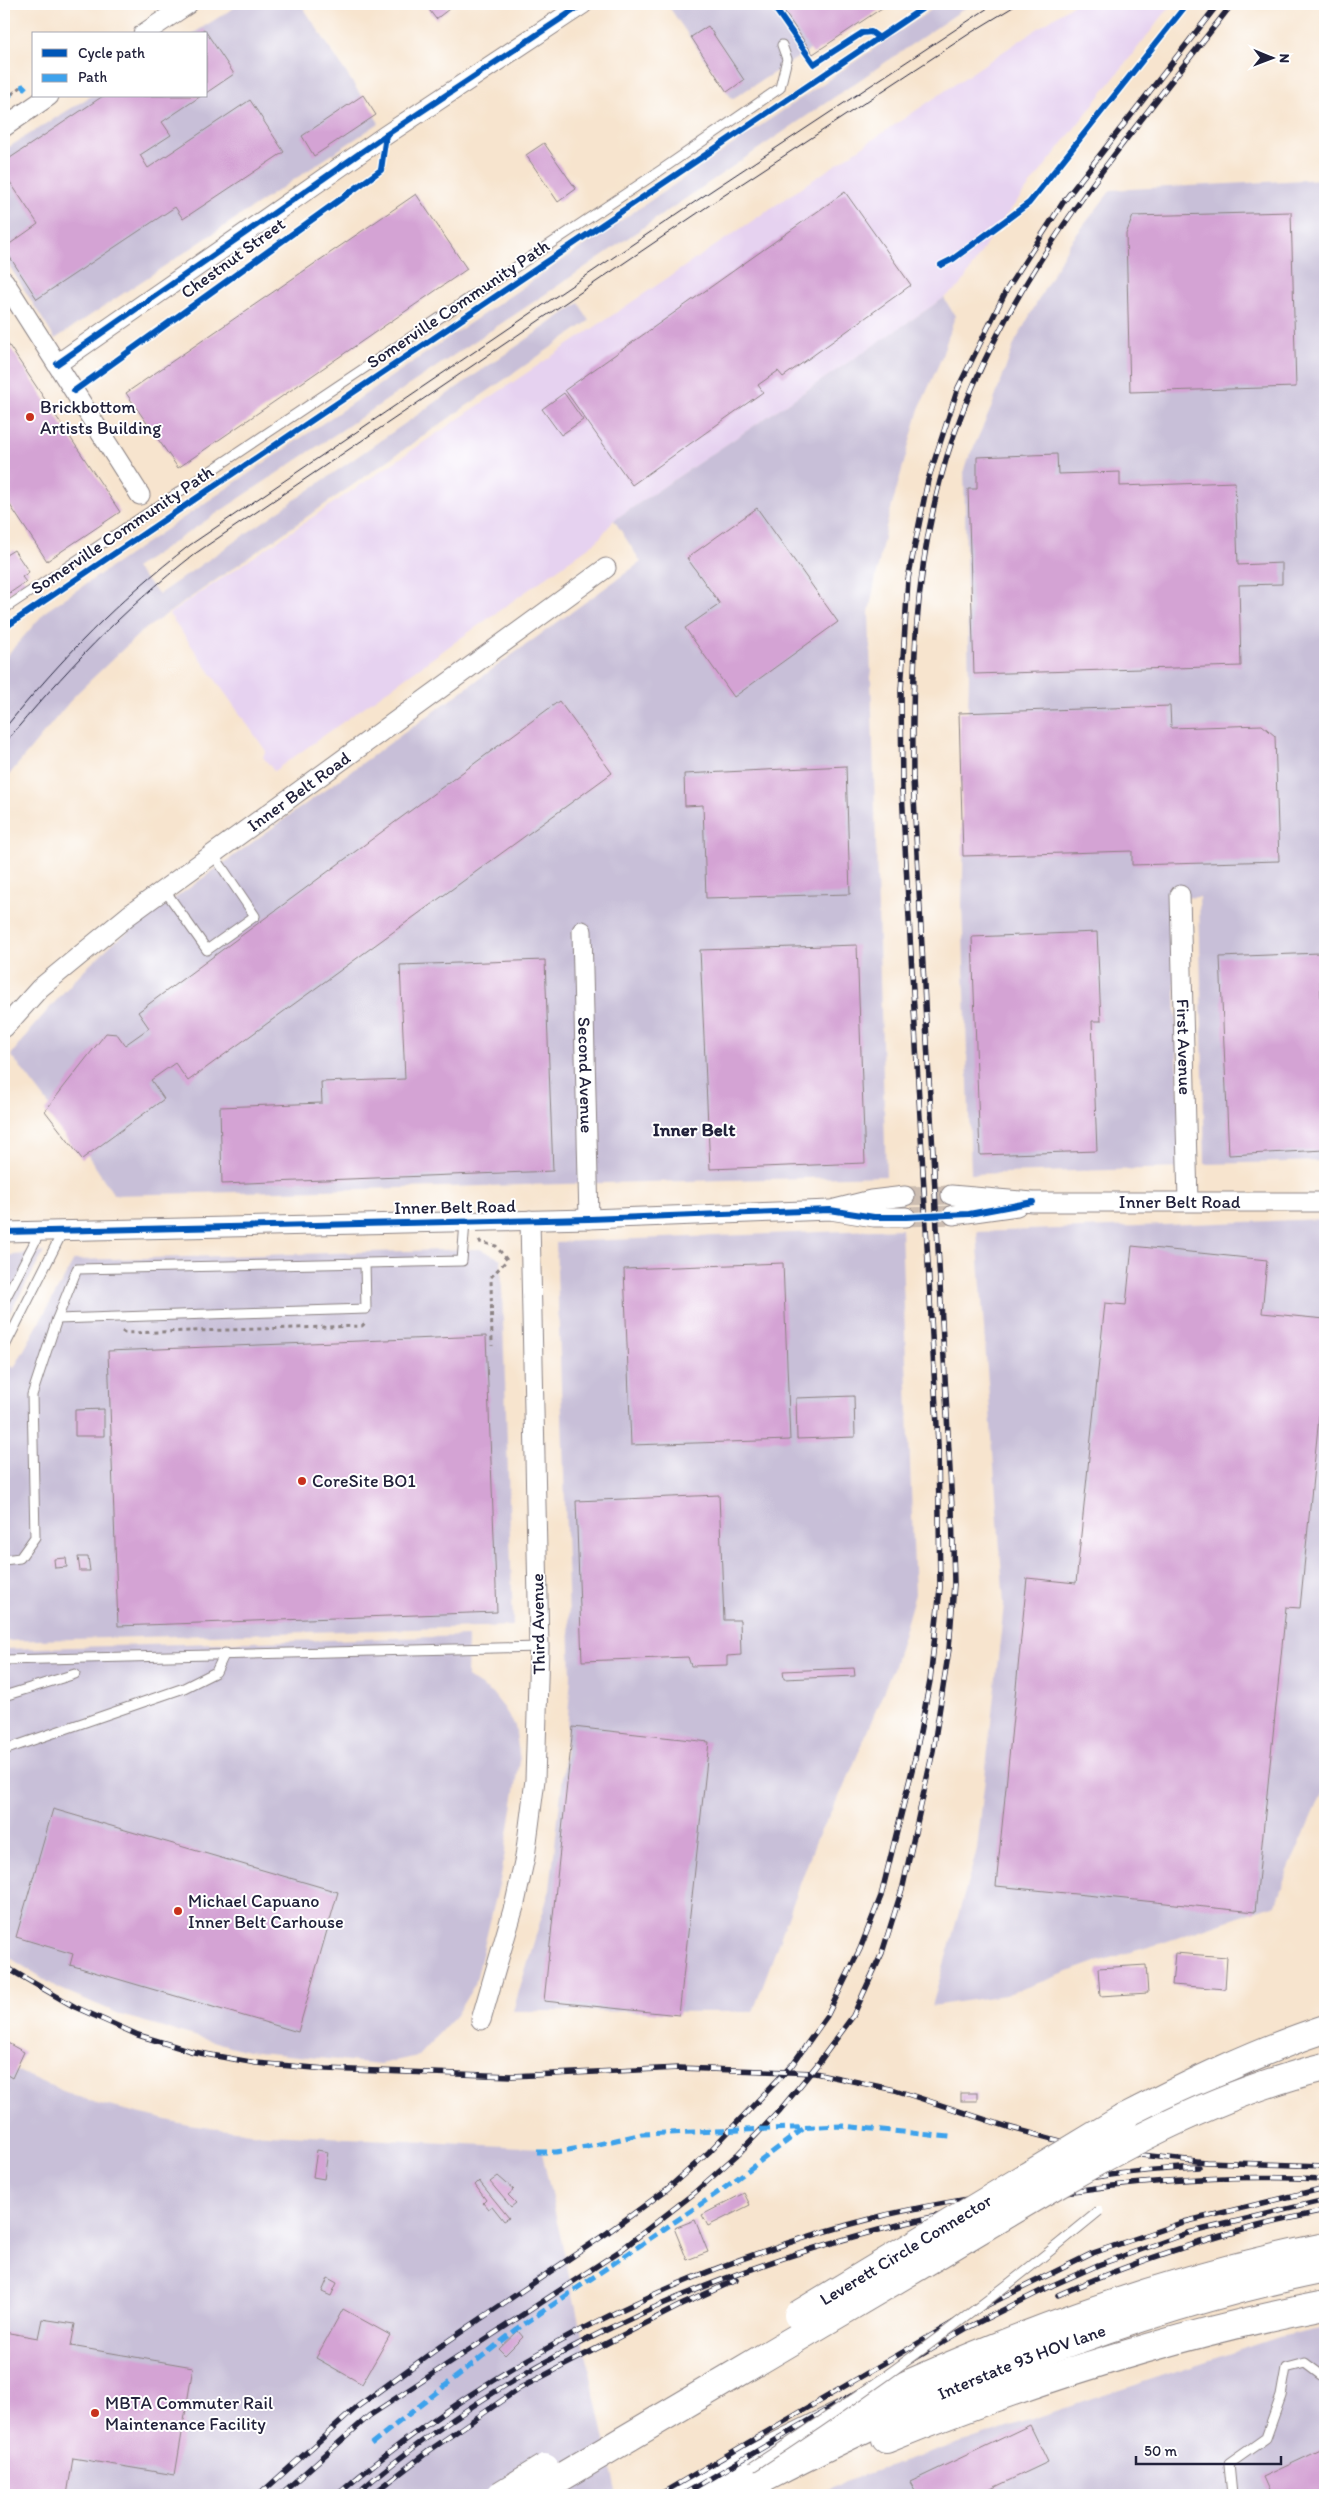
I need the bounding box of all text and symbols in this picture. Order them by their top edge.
legend [32,32,208,98]
north arrow [1246,32,1296,82]
text: Cycle path [78,44,145,62]
text: N [1276,53,1293,63]
text: Path [78,68,107,86]
street label: Chestnut Street [177,213,290,303]
street label: Somerville Community Path [363,234,554,373]
place label: Brickbottom Artists Building [40,396,162,439]
marker: Brickbottom Artists Building [24,411,36,423]
street label: Somerville Community Path [27,460,218,599]
street label: Inner Belt Road [243,747,355,836]
street label: First Avenue [1172,999,1196,1095]
street label: Second Avenue [573,1017,598,1133]
district label: Inner Belt [653,1118,736,1141]
street label: Inner Belt Road [1119,1191,1241,1213]
street label: Inner Belt Road [394,1195,516,1219]
place label: CoreSite BO1 [312,1470,416,1492]
marker: CoreSite BO1 [296,1475,308,1487]
street label: Third Avenue [526,1573,550,1675]
place label: Michael Capuano Inner Belt Carhouse [188,1890,344,1933]
marker: Michael Capuano Inner Belt Carhouse [172,1905,184,1917]
street label: Leverett Circle Connector [816,2189,997,2310]
street label: Interstate 93 HOV lane [934,2319,1108,2405]
place label: MBTA Commuter Rail Maintenance Facility [105,2392,273,2435]
marker: MBTA Commuter Rail Maintenance Facility [89,2407,101,2419]
scale bar [1136,2434,1282,2466]
text: 50 m [1144,2442,1177,2460]

